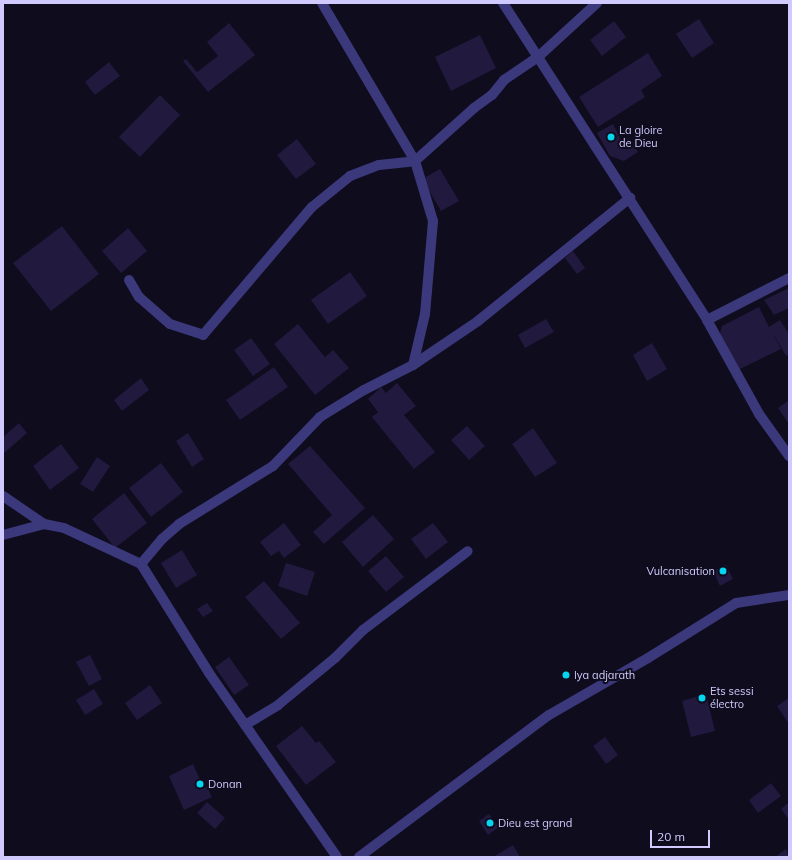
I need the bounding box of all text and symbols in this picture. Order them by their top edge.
place label: La gloire de Dieu [619,124,663,150]
marker: La gloire de Dieu [606,132,616,142]
place label: Vulcanisation [647,564,715,578]
marker: Vulcanisation [718,566,728,576]
place label: Iya adjarath [574,668,635,682]
marker: Iya adjarath [561,670,571,680]
place label: Ets sessi électro [710,685,754,711]
marker: Ets sessi électro [697,693,707,703]
place label: Donan [208,777,242,791]
marker: Donan [195,779,205,789]
place label: Dieu est grand [498,816,572,830]
marker: Dieu est grand [485,818,495,828]
scale bar [652,822,712,848]
text: 20 m [657,829,685,844]

